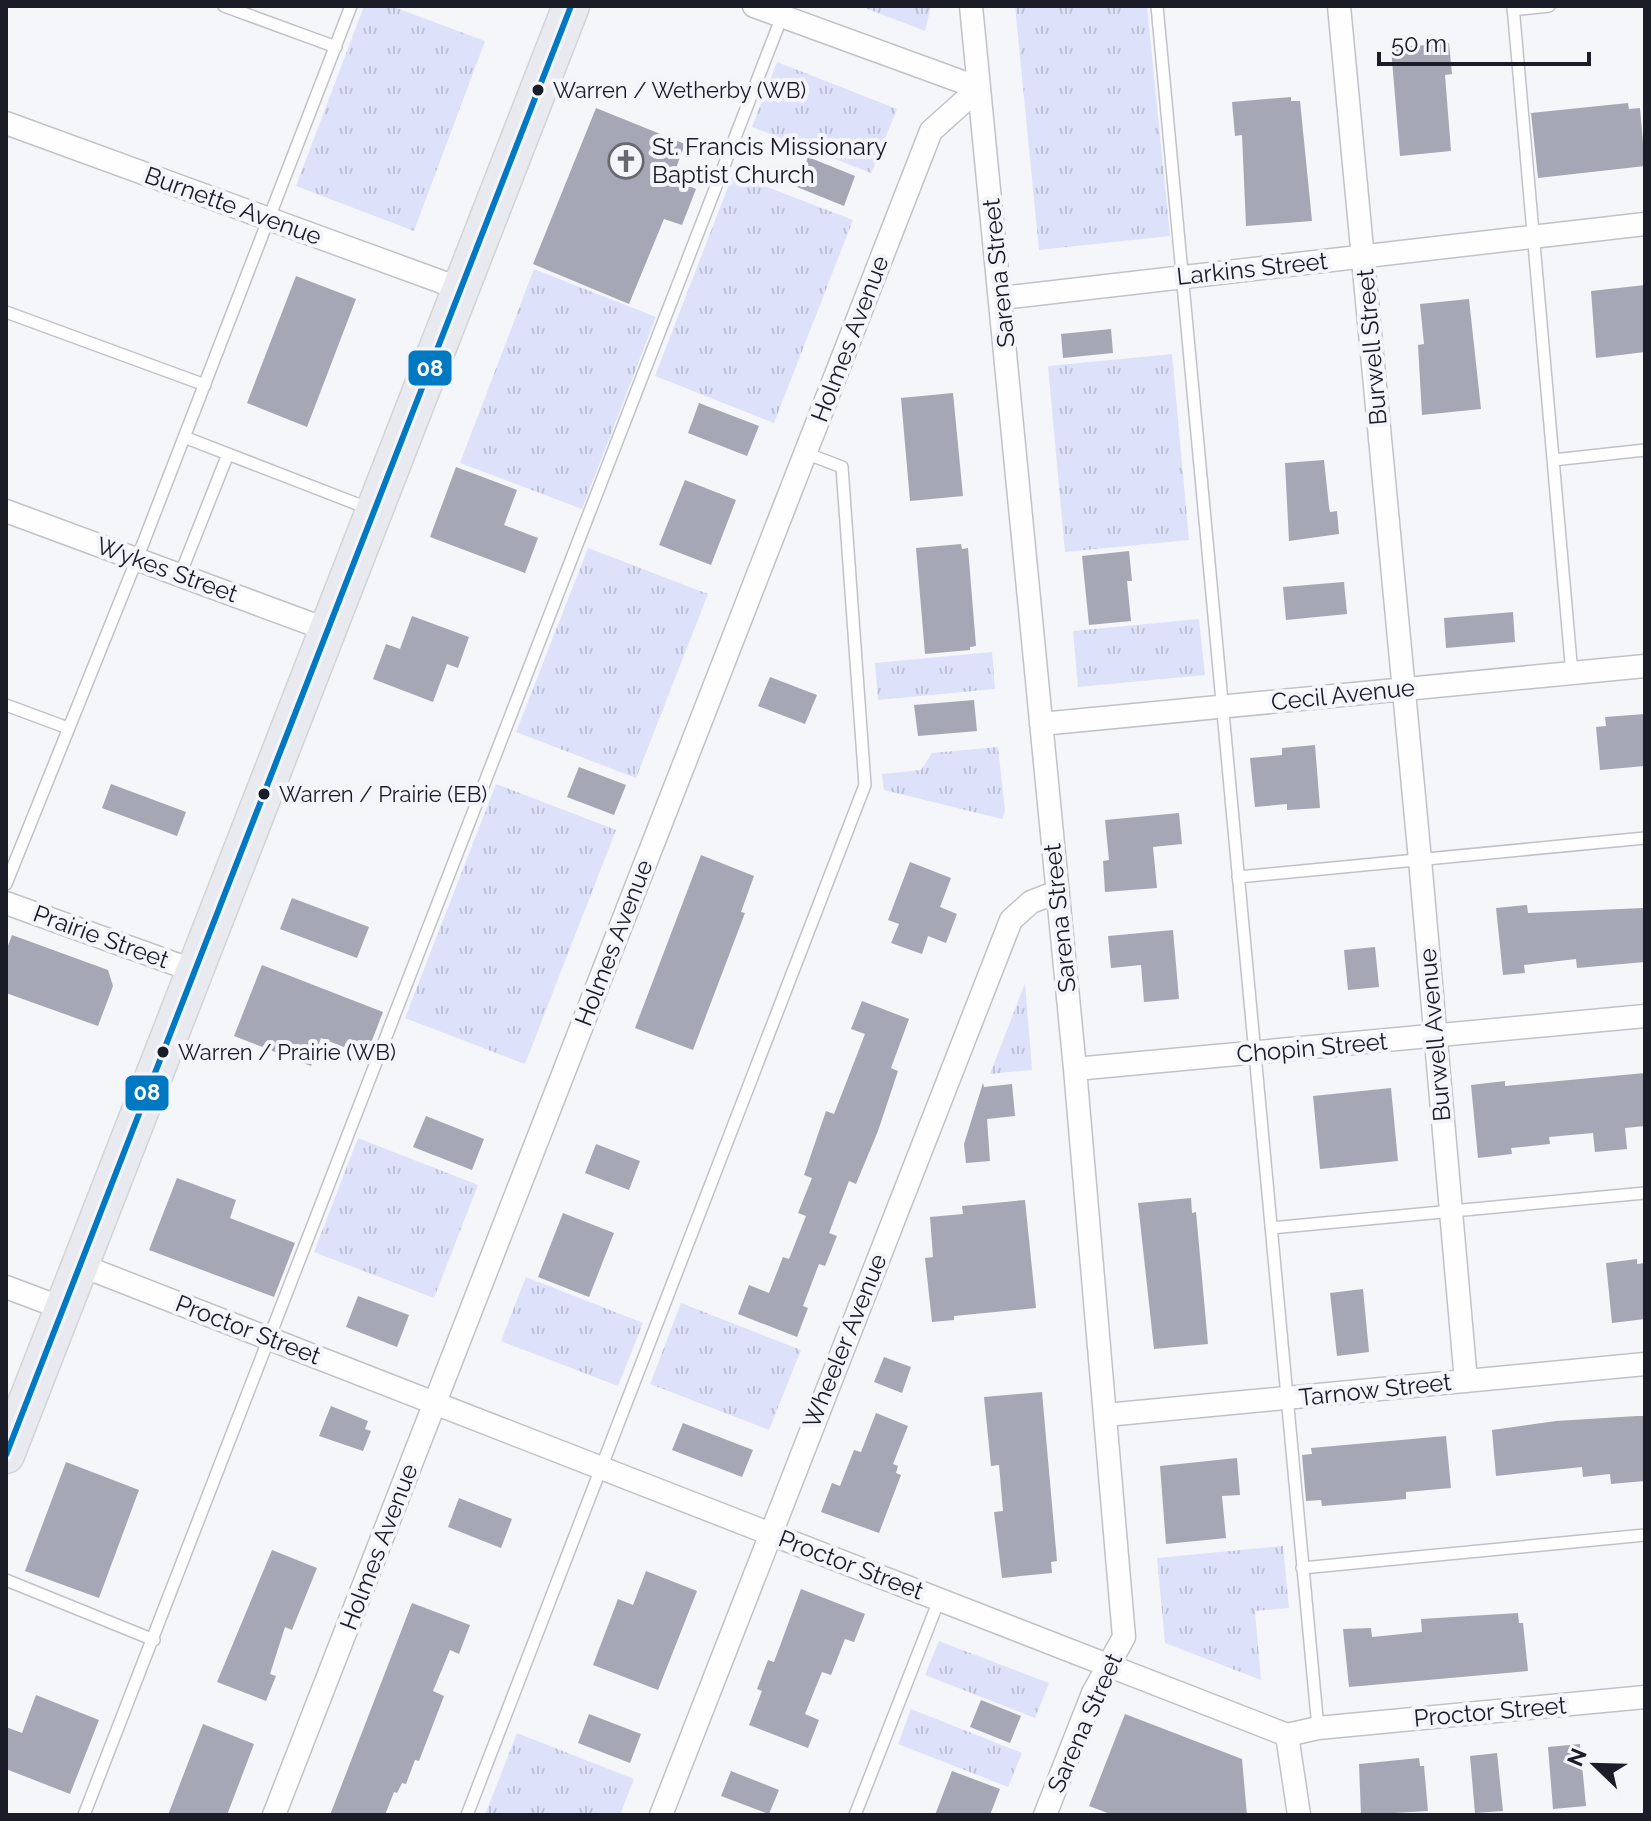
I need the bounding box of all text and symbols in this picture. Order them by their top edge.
scale bar [1379,16,1589,66]
text: 50 m [1391,29,1447,58]
place label: Warren / Wetherby (WB) [553,77,806,103]
marker: Warren / Wetherby (WB) [530,82,546,98]
place label: St. Francis Missionary Baptist Church [652,132,887,189]
church icon: St. Francis Missionary Baptist Church [607,142,645,180]
street label: Burnette Avenue [141,160,326,251]
street label: Sarena Street [976,197,1021,349]
street label: Larkins Street [1175,246,1329,291]
street label: Holmes Avenue [805,252,895,426]
street label: Burwell Street [1350,268,1393,426]
line badge: 08 [407,349,453,387]
text: 08 [417,355,443,381]
street label: Wykes Street [93,531,242,609]
street label: Cecil Avenue [1270,673,1416,716]
place label: Warren / Prairie (EB) [279,781,487,807]
marker: Warren / Prairie (EB) [256,786,272,802]
street label: Sarena Street [1037,842,1082,994]
street label: Holmes Avenue [569,856,659,1030]
street label: Prairie Street [29,899,173,974]
street label: Burwell Avenue [1412,947,1457,1123]
street label: Chopin Street [1235,1026,1389,1069]
place label: Warren / Prairie (WB) [178,1039,396,1065]
marker: Warren / Prairie (WB) [155,1044,171,1060]
line badge: 08 [124,1074,170,1112]
text: 08 [134,1079,160,1105]
street label: Wheeler Avenue [796,1249,893,1432]
street label: Proctor Street [172,1289,325,1370]
street label: Tarnow Street [1297,1367,1453,1412]
street label: Holmes Avenue [334,1460,424,1634]
street label: Proctor Street [775,1524,928,1605]
street label: Sarena Street [1041,1649,1128,1797]
street label: Proctor Street [1412,1690,1567,1733]
north arrow [1555,1725,1635,1805]
text: N [1561,1744,1592,1770]

